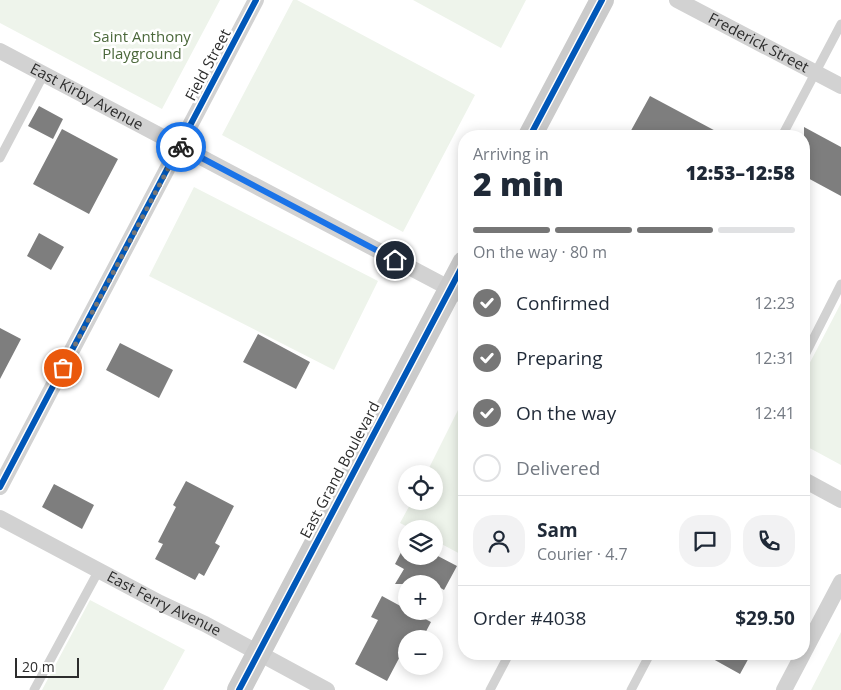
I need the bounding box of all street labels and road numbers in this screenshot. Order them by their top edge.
street label: Frederick Street [705,7,813,76]
street label: Field Street [180,25,234,104]
street label: East Kirby Avenue [27,58,147,134]
street label: East Grand Boulevard [295,398,384,541]
street label: East Ferry Avenue [104,566,225,640]

